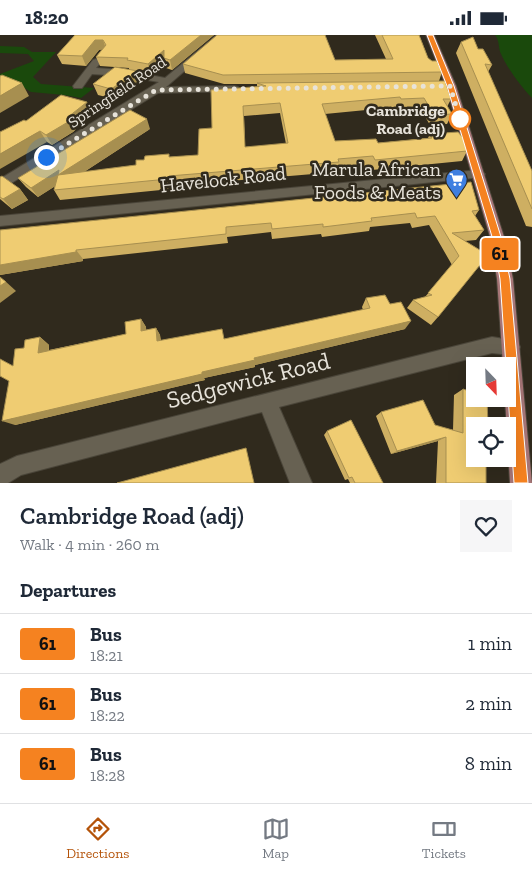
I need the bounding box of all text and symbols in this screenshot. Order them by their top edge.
text: 18:20 [25,6,69,29]
street label: Springfield Road [64,52,170,132]
place label: Cambridge Road (adj) [366,101,445,138]
marker: Cambridge Road (adj) [449,108,471,130]
your location [34,145,59,170]
place label: Marula African Foods & Meats [312,157,442,204]
street label: Havelock Road [159,160,287,198]
supermarket icon: Marula African Foods & Meats [445,168,469,199]
line badge: 61 [478,238,522,270]
text: 61 [492,243,508,265]
street label: Sedgewick Road [163,346,333,414]
north arrow [466,357,516,407]
map controls [466,357,516,467]
button: locate [466,417,516,467]
button: heart [460,500,512,552]
text: Cambridge Road (adj) [20,501,244,530]
text: Walk · 4 min · 260 m [20,535,159,554]
text: Departures [20,579,116,602]
text: Bus [90,623,122,646]
text: 1 min [468,632,512,655]
text: 61 [39,633,56,655]
text: 18:21 [90,646,123,665]
text: Bus [90,683,122,706]
text: 2 min [465,692,512,715]
text: 61 [39,693,56,715]
text: 18:22 [90,706,125,725]
text: Bus [90,743,122,766]
text: 8 min [465,752,512,775]
text: 61 [39,753,56,775]
text: 18:28 [90,766,125,785]
tab: Directions [66,815,129,862]
tab: Map [262,815,290,862]
tab: Tickets [422,815,466,862]

